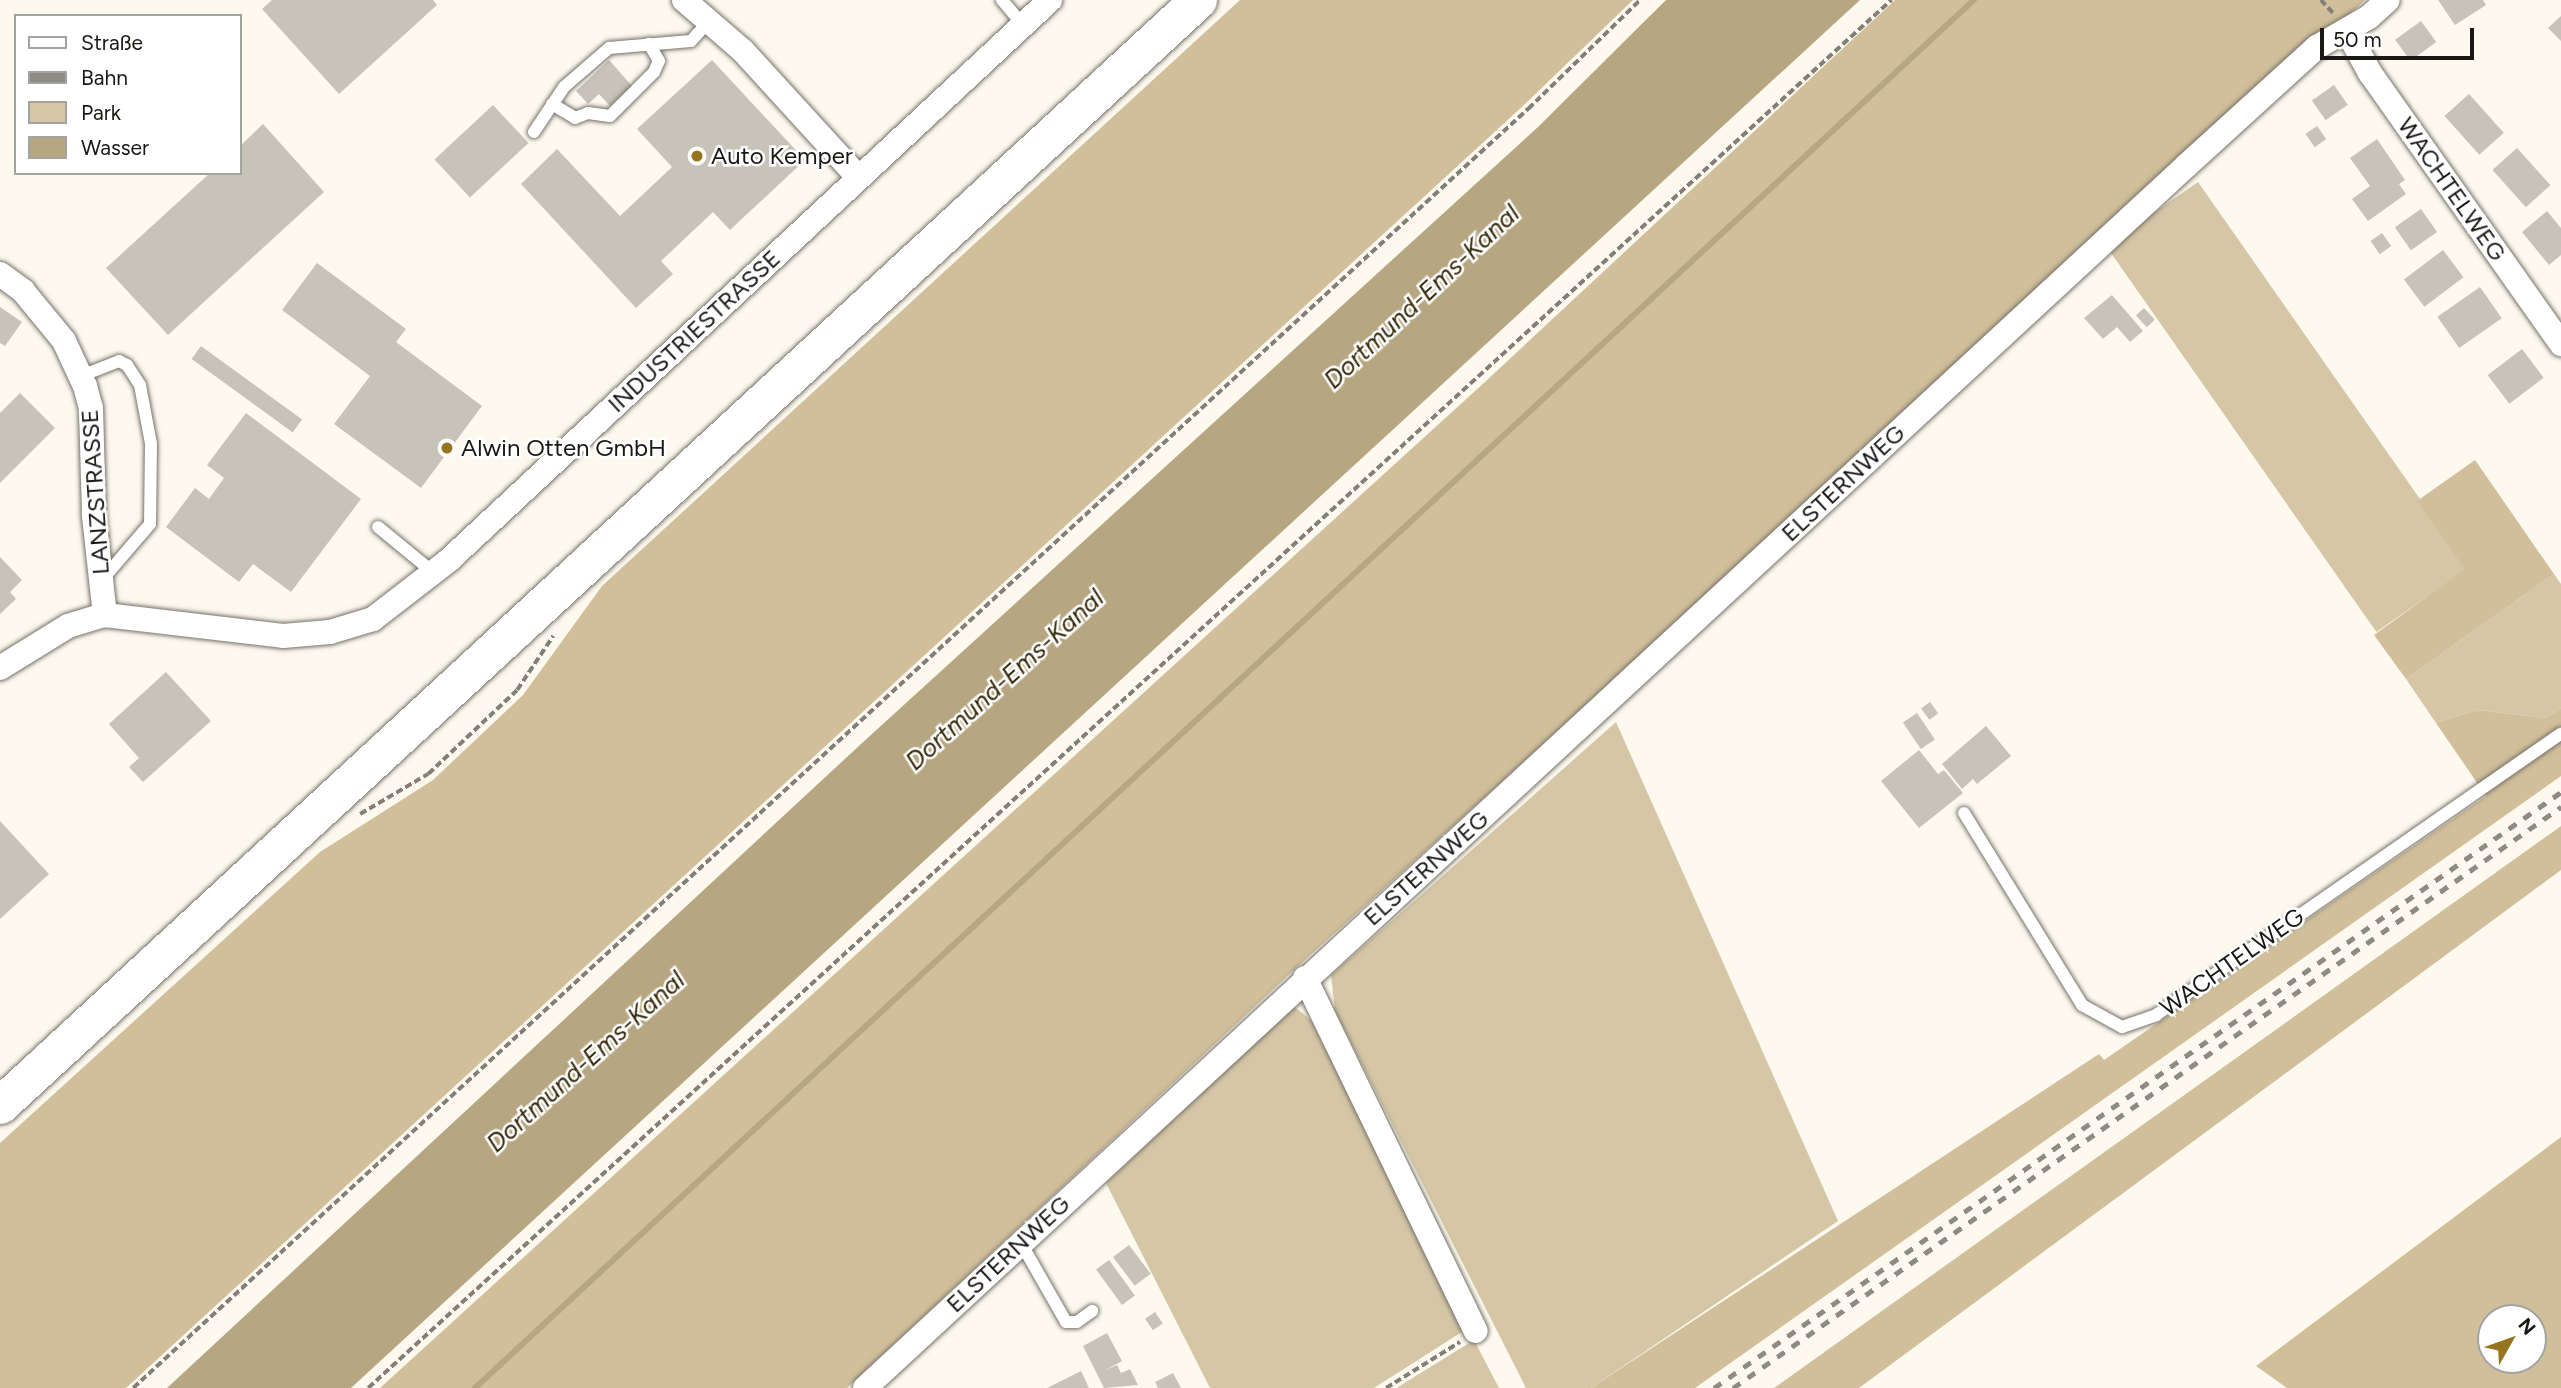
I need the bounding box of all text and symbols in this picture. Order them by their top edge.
legend [14,14,242,175]
scale bar [2323,14,2477,58]
text: 50 m [2333,27,2382,52]
text: Straße [81,30,143,55]
text: Bahn [81,65,128,90]
text: Park [81,100,121,125]
street label: WACHTELWEG [2392,112,2512,266]
text: Wasser [81,135,149,160]
place label: Auto Kemper [711,142,853,170]
marker: Auto Kemper [689,148,705,164]
water label: Dortmund-Ems-Kanal [1318,198,1526,396]
street label: INDUSTRIESTRASSE [602,244,786,418]
street label: LANZSTRASSE [75,408,115,576]
street label: ELSTERNWEG [1775,419,1911,547]
place label: Alwin Otten GmbH [461,434,666,462]
marker: Alwin Otten GmbH [439,440,455,456]
water label: Dortmund-Ems-Kanal [899,583,1111,777]
street label: ELSTERNWEG [1358,804,1494,932]
street label: WACHTELWEG [2155,902,2309,1022]
water label: Dortmund-Ems-Kanal [480,965,692,1159]
street label: ELSTERNWEG [940,1190,1076,1318]
north arrow [2477,1304,2547,1374]
text: N [2513,1313,2540,1339]

